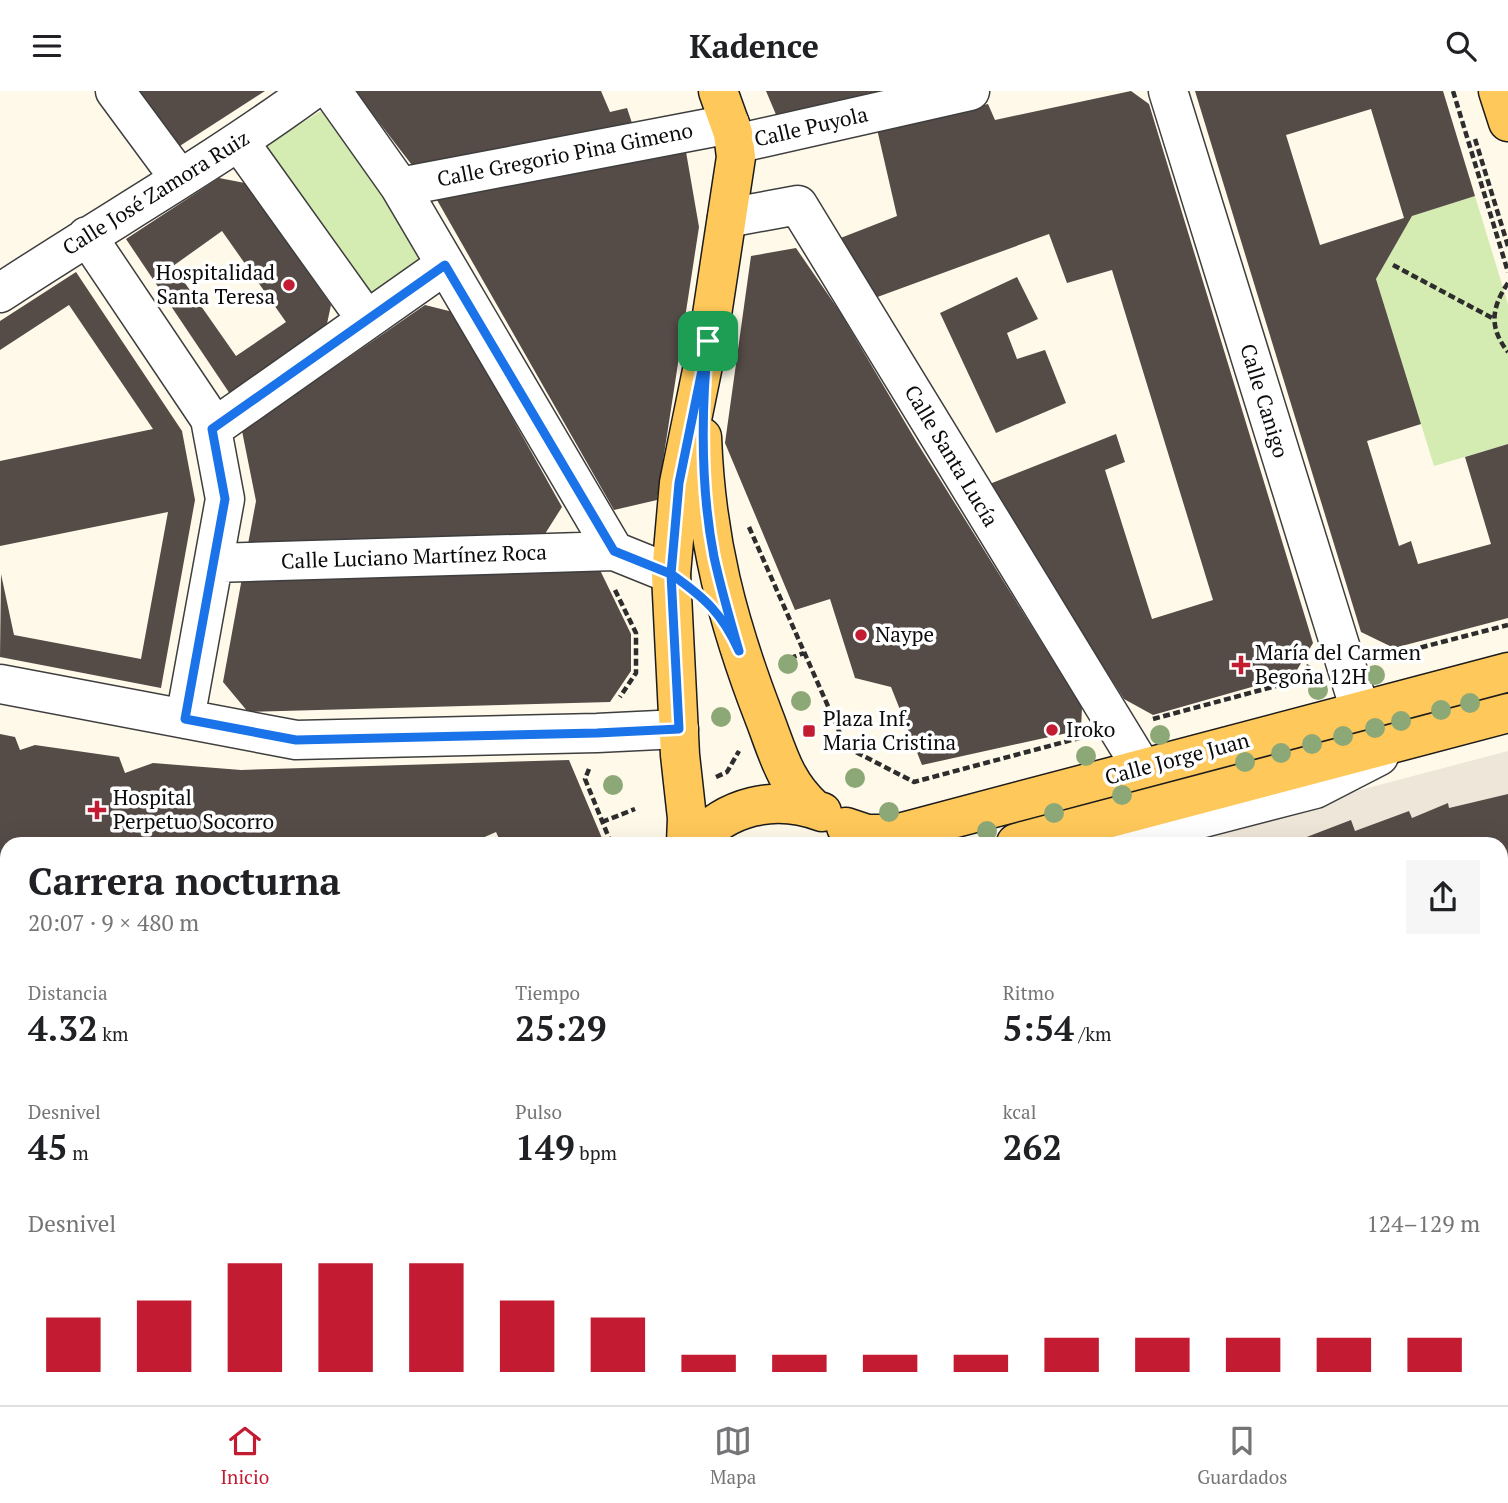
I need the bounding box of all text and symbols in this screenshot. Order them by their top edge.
text: Kadence [689,25,819,67]
icon: menu [28,27,66,65]
icon: search [1442,27,1480,65]
street label: Calle Puyola [751,99,871,153]
street label: Calle Gregorio Pina Gimeno [435,115,695,193]
street label: Calle José Zamora Ruiz [57,123,254,261]
place label: Hospitalidad Santa Teresa [156,258,275,310]
marker: Hospitalidad Santa Teresa [281,277,297,293]
pin [678,311,738,371]
icon: arrive [689,322,727,360]
street label: Calle Canigo [1234,340,1296,461]
street label: Calle Santa Lucía [899,379,1005,532]
street label: Calle Luciano Martínez Roca [281,537,548,575]
place label: Naype [875,620,934,648]
marker: Naype [853,627,869,643]
place label: María del Carmen Begoña 12H [1255,638,1421,690]
marker: María del Carmen Begoña 12H [1233,657,1249,673]
place label: Plaza Inf. Maria Cristina [823,704,956,756]
place label: Iroko [1066,715,1115,743]
marker: Iroko [1044,722,1060,738]
marker: Plaza Inf. Maria Cristina [801,723,817,739]
street label: Calle Jorge Juan [1102,725,1252,791]
place label: Hospital Perpetuo Socorro [113,783,274,835]
marker: Hospital Perpetuo Socorro [87,800,107,820]
text: Carrera nocturna [28,856,341,906]
button: share [1406,860,1480,934]
text: 20:07 · 9 × 480 m [28,907,199,938]
text: Distancia [28,980,108,1005]
text: Tiempo [515,980,580,1005]
text: Ritmo [1003,980,1054,1005]
text: 4.32 [28,1005,98,1051]
text: 25:29 [515,1005,606,1051]
text: 5:54 [1003,1005,1074,1051]
text: km [98,1021,129,1046]
text: /km [1074,1021,1111,1046]
text: Desnivel [28,1099,101,1124]
text: Pulso [515,1099,562,1124]
text: kcal [1003,1099,1036,1124]
text: 45 [28,1124,68,1170]
text: 149 [515,1124,575,1170]
text: 262 [1003,1124,1062,1170]
text: m [68,1140,89,1165]
text: bpm [575,1140,617,1165]
text: Desnivel [28,1208,116,1239]
text: 124–129 m [1367,1208,1480,1239]
tab: Inicio [220,1422,269,1489]
tab: Mapa [710,1422,756,1489]
tab: Guardados [1197,1422,1288,1489]

